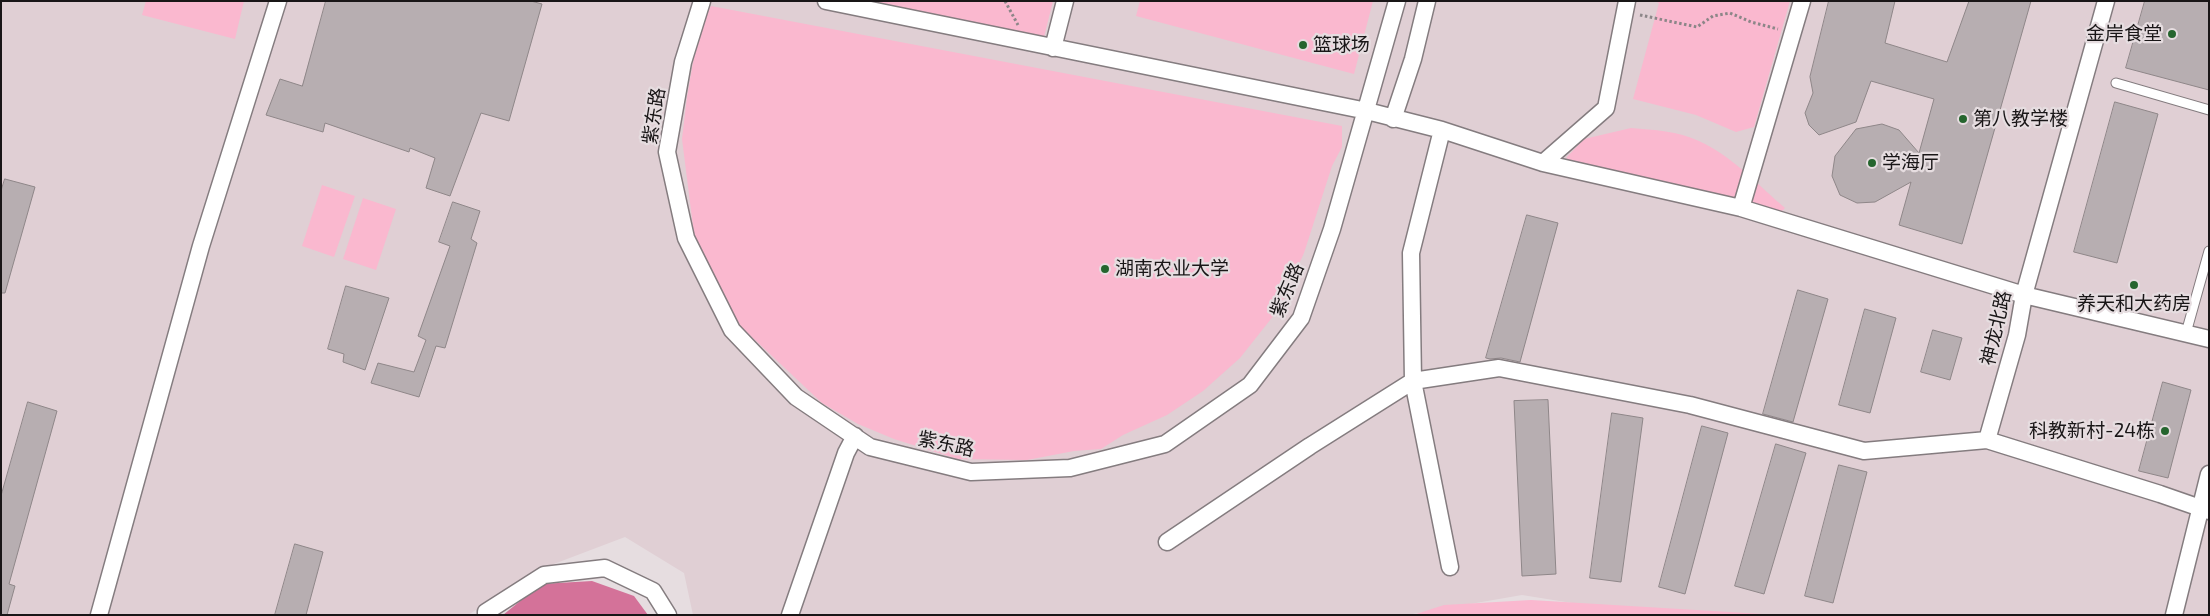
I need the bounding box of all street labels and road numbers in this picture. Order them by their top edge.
street label: 紫东路 [638,86,670,146]
street label: 紫东路 [1265,259,1309,321]
street label: 神龙北路 [1976,288,2016,368]
street label: 紫东路 [916,427,976,461]

